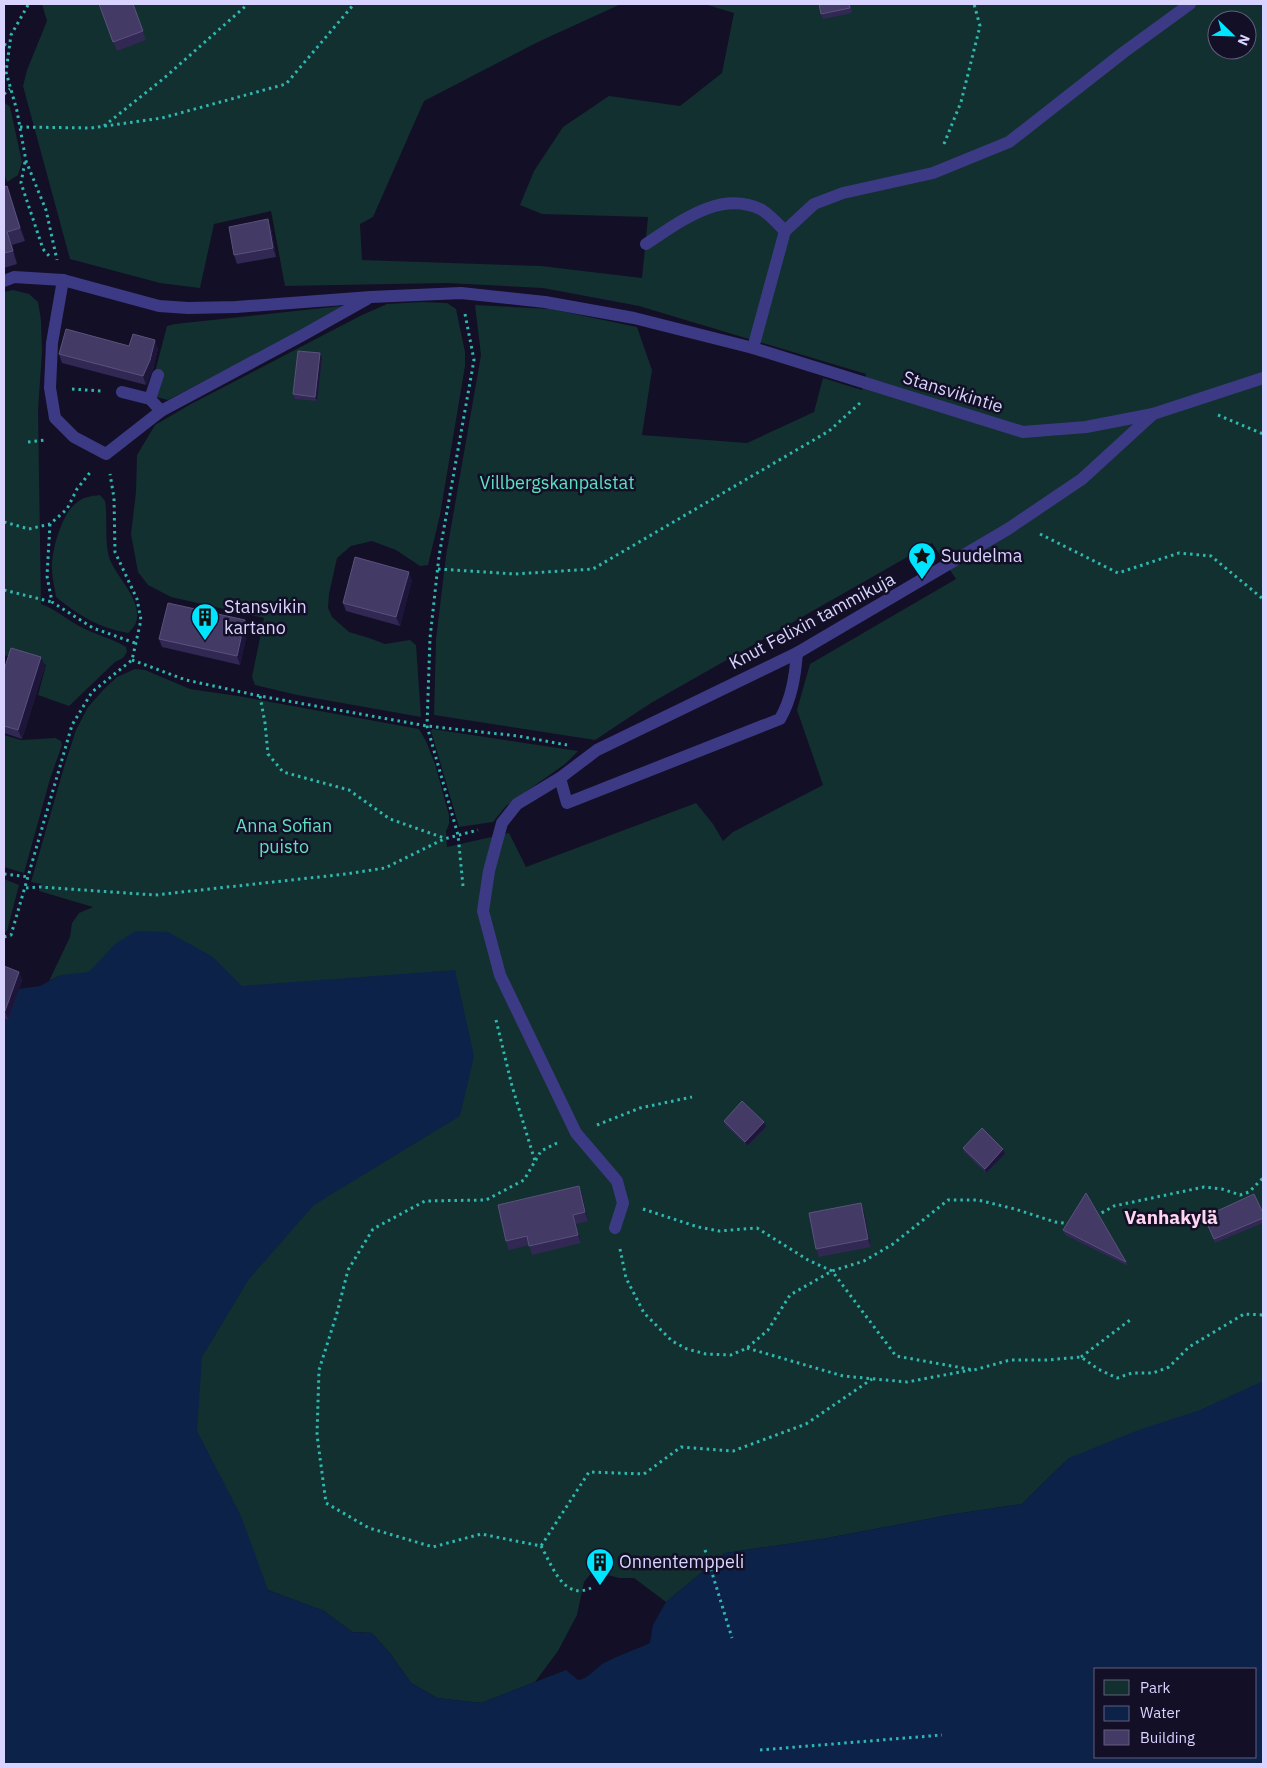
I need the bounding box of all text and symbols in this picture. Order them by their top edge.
north arrow [1207,10,1257,60]
text: N [1234,32,1254,48]
street label: Stansvikintie [900,365,1006,418]
park label: Villbergskanpalstat [479,471,635,494]
place icon: Suudelma [907,541,937,580]
place label: Suudelma [941,544,1023,567]
street label: Knut Felixin tammikuja [725,567,899,674]
place label: Stansvikin kartano [224,595,307,639]
building icon: Stansvikin kartano [190,602,220,641]
park label: Anna Sofian puisto [236,814,332,858]
district label: Vanhakylä [1124,1205,1218,1229]
building icon: Onnentemppeli [585,1547,615,1586]
place label: Onnentemppeli [619,1550,744,1573]
legend [1094,1668,1257,1758]
text: Park [1140,1678,1170,1697]
text: Water [1140,1703,1181,1722]
text: Building [1140,1728,1195,1747]

